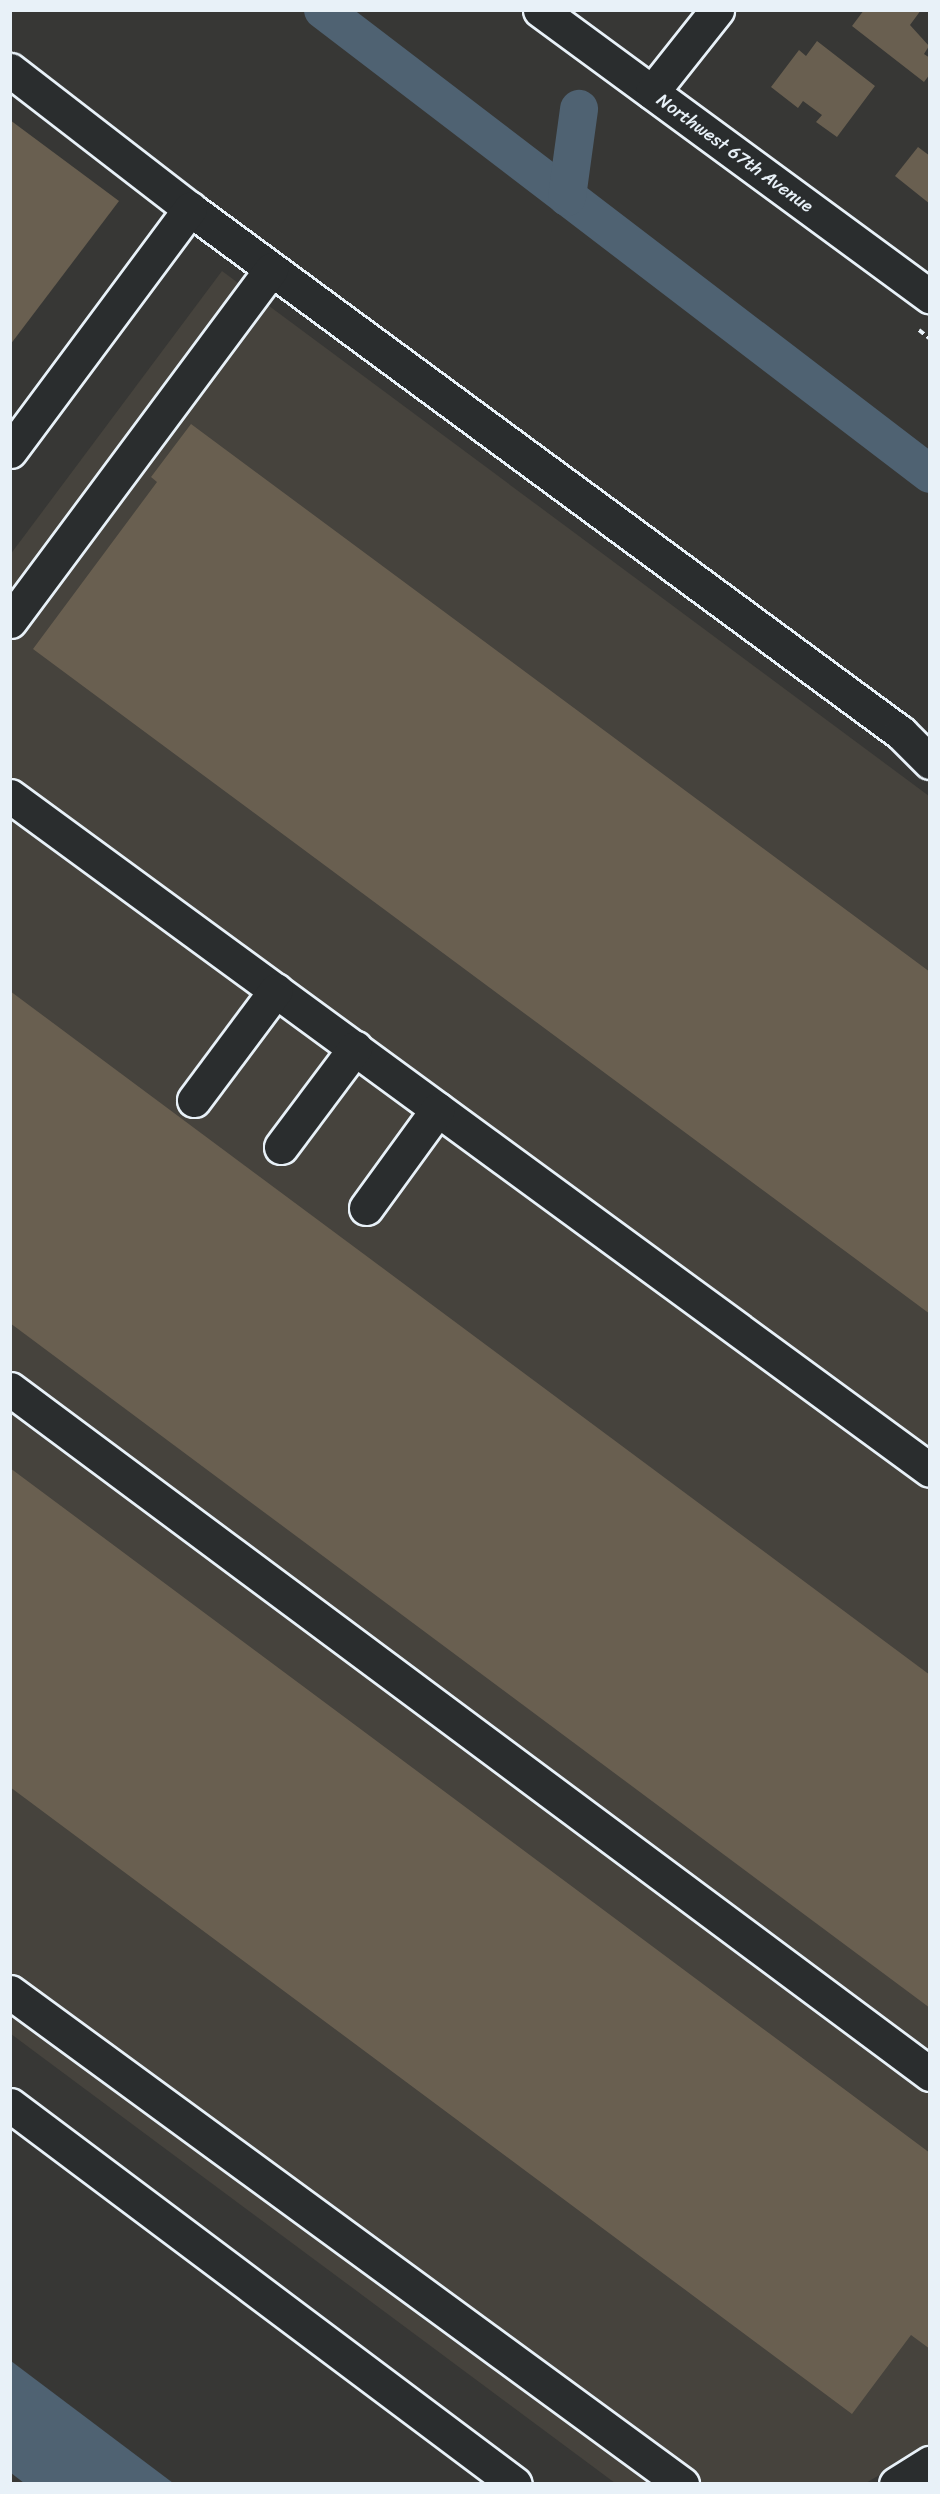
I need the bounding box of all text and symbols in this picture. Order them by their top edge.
street label: Northwest 67th Avenue [653,89,817,217]

